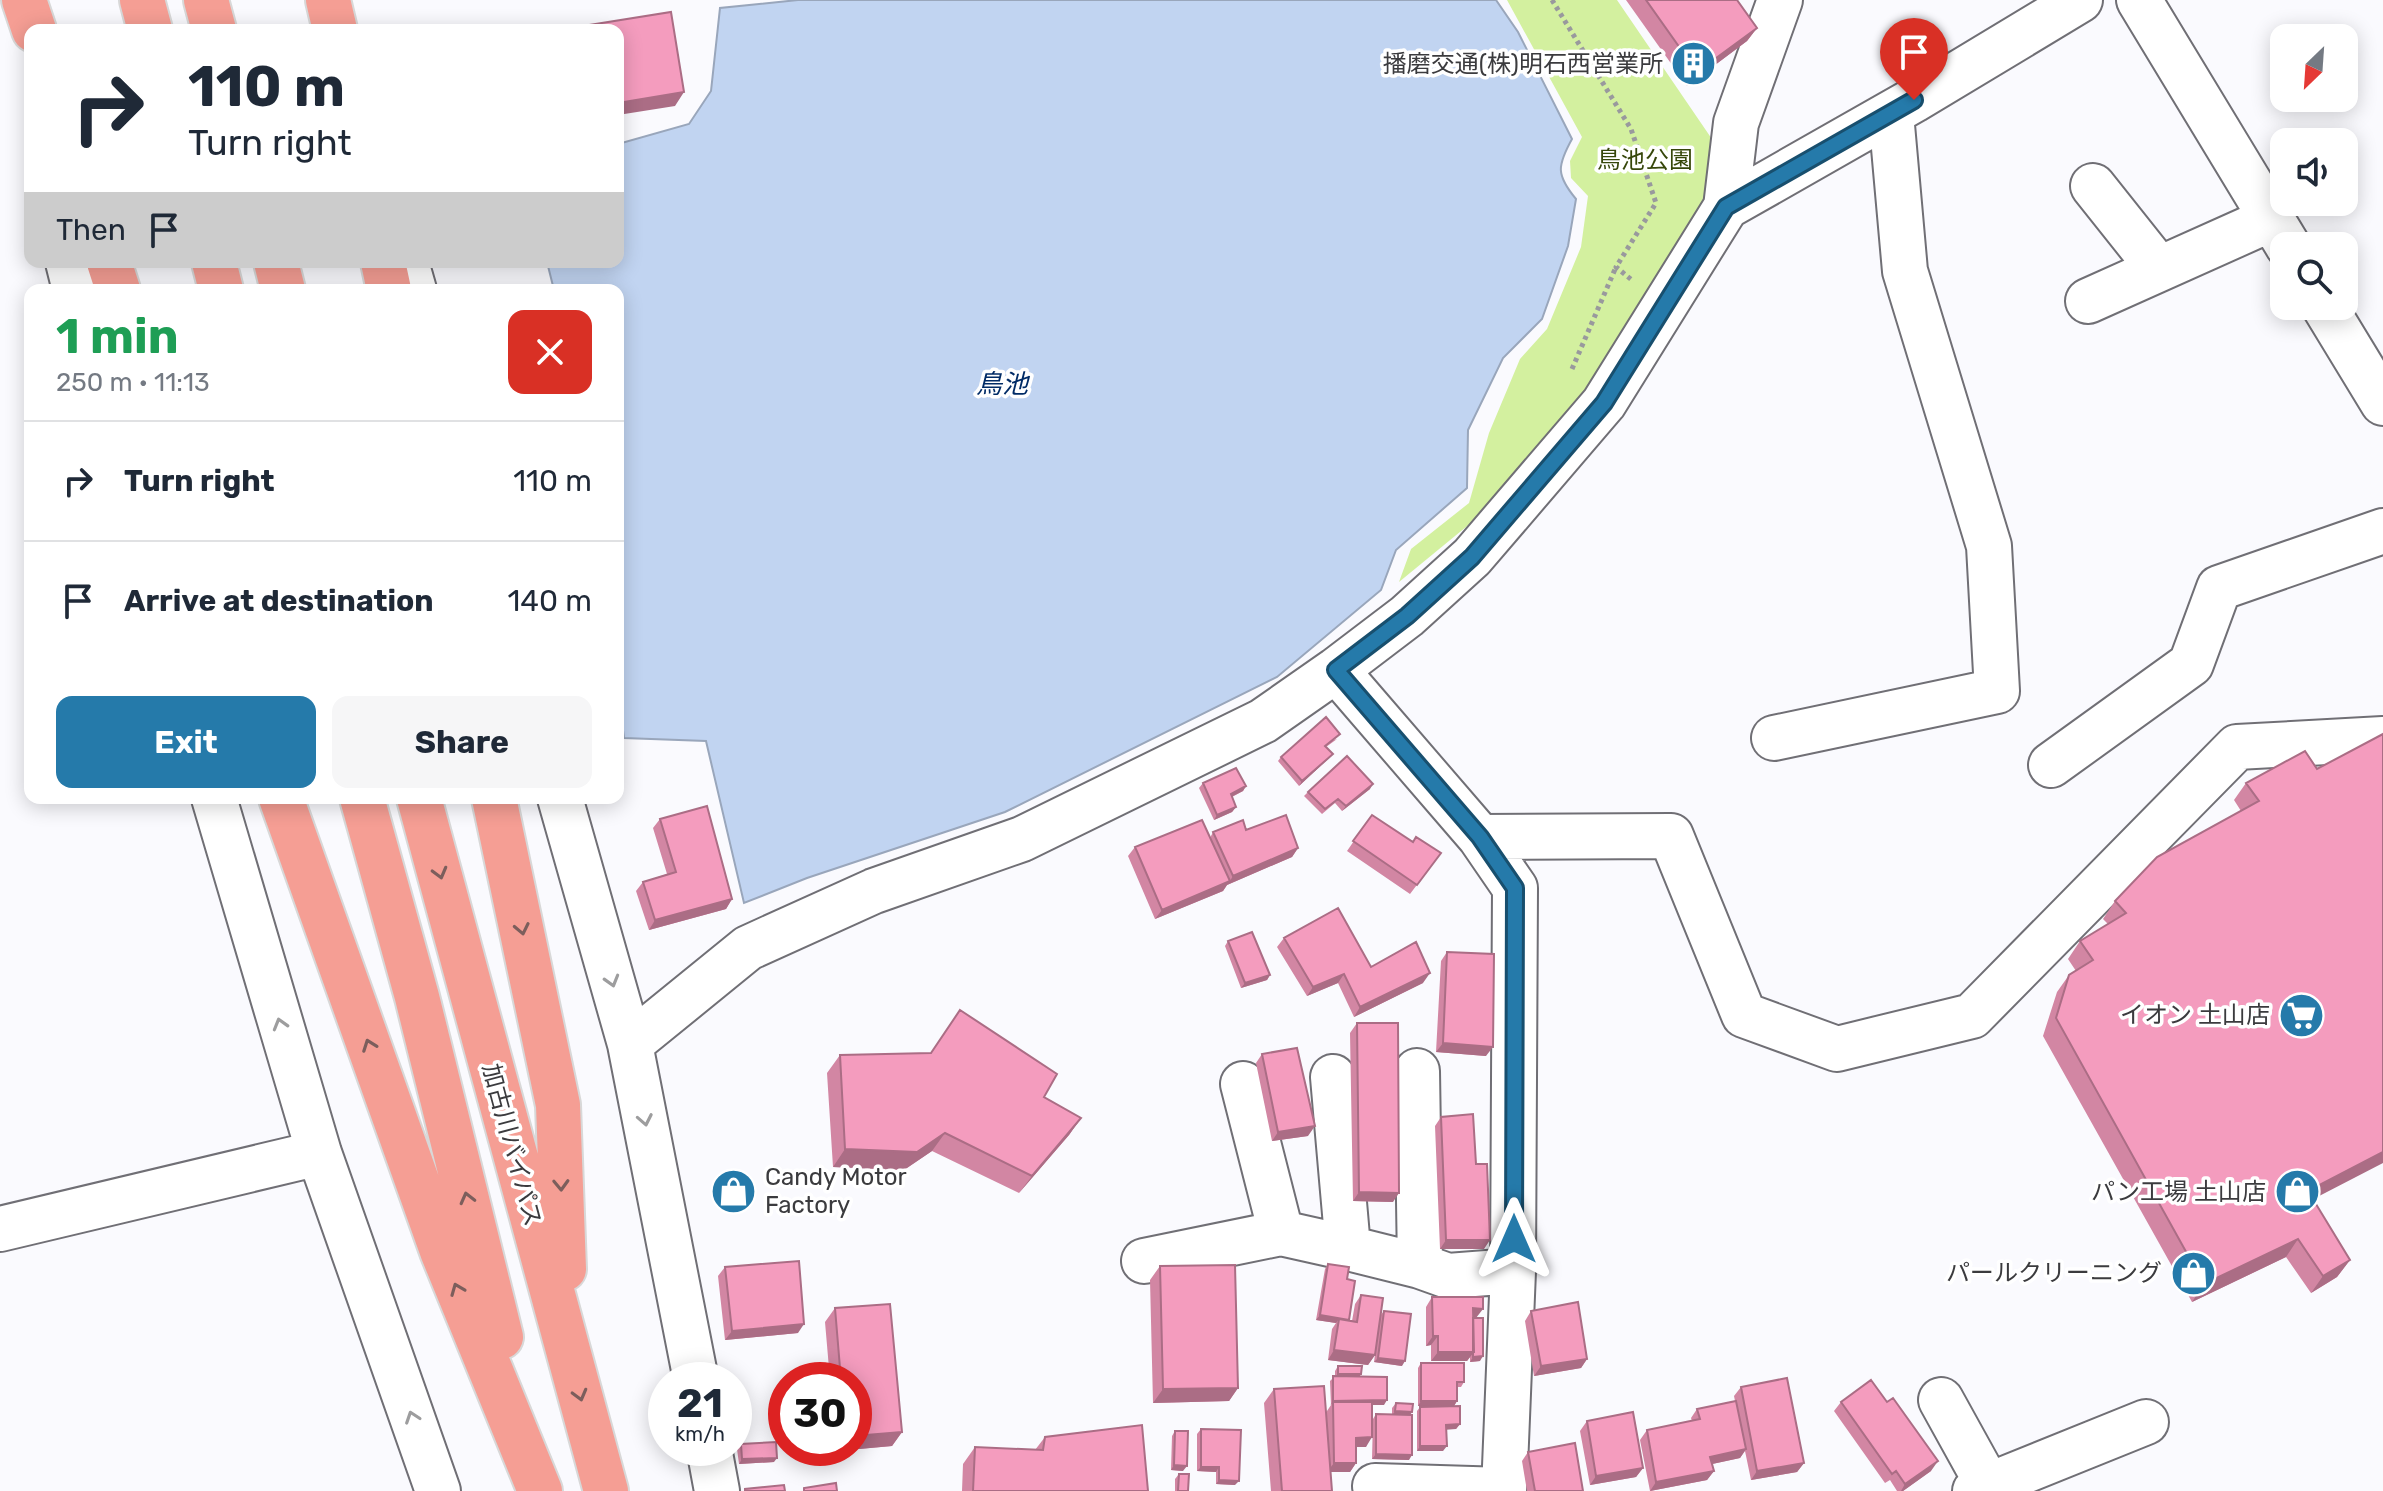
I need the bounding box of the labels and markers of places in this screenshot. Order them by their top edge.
pin [1880,18,1948,100]
building icon: 播磨交通(株)明石西営業所 [1670,40,1718,88]
place label: 播磨交通(株)明石西営業所 [1383,50,1663,78]
supermarket icon: イオン 土山店 [2277,991,2325,1039]
place label: イオン 土山店 [2120,1001,2270,1029]
place label: Candy Motor Factory [765,1163,907,1219]
shop icon: Candy Motor Factory [710,1167,758,1215]
shop icon: パン工場 土山店 [2273,1168,2321,1216]
place label: パン工場 土山店 [2091,1178,2266,1206]
shop icon: パールクリーニング [2169,1249,2217,1297]
place label: パールクリーニング [1946,1259,2162,1287]

